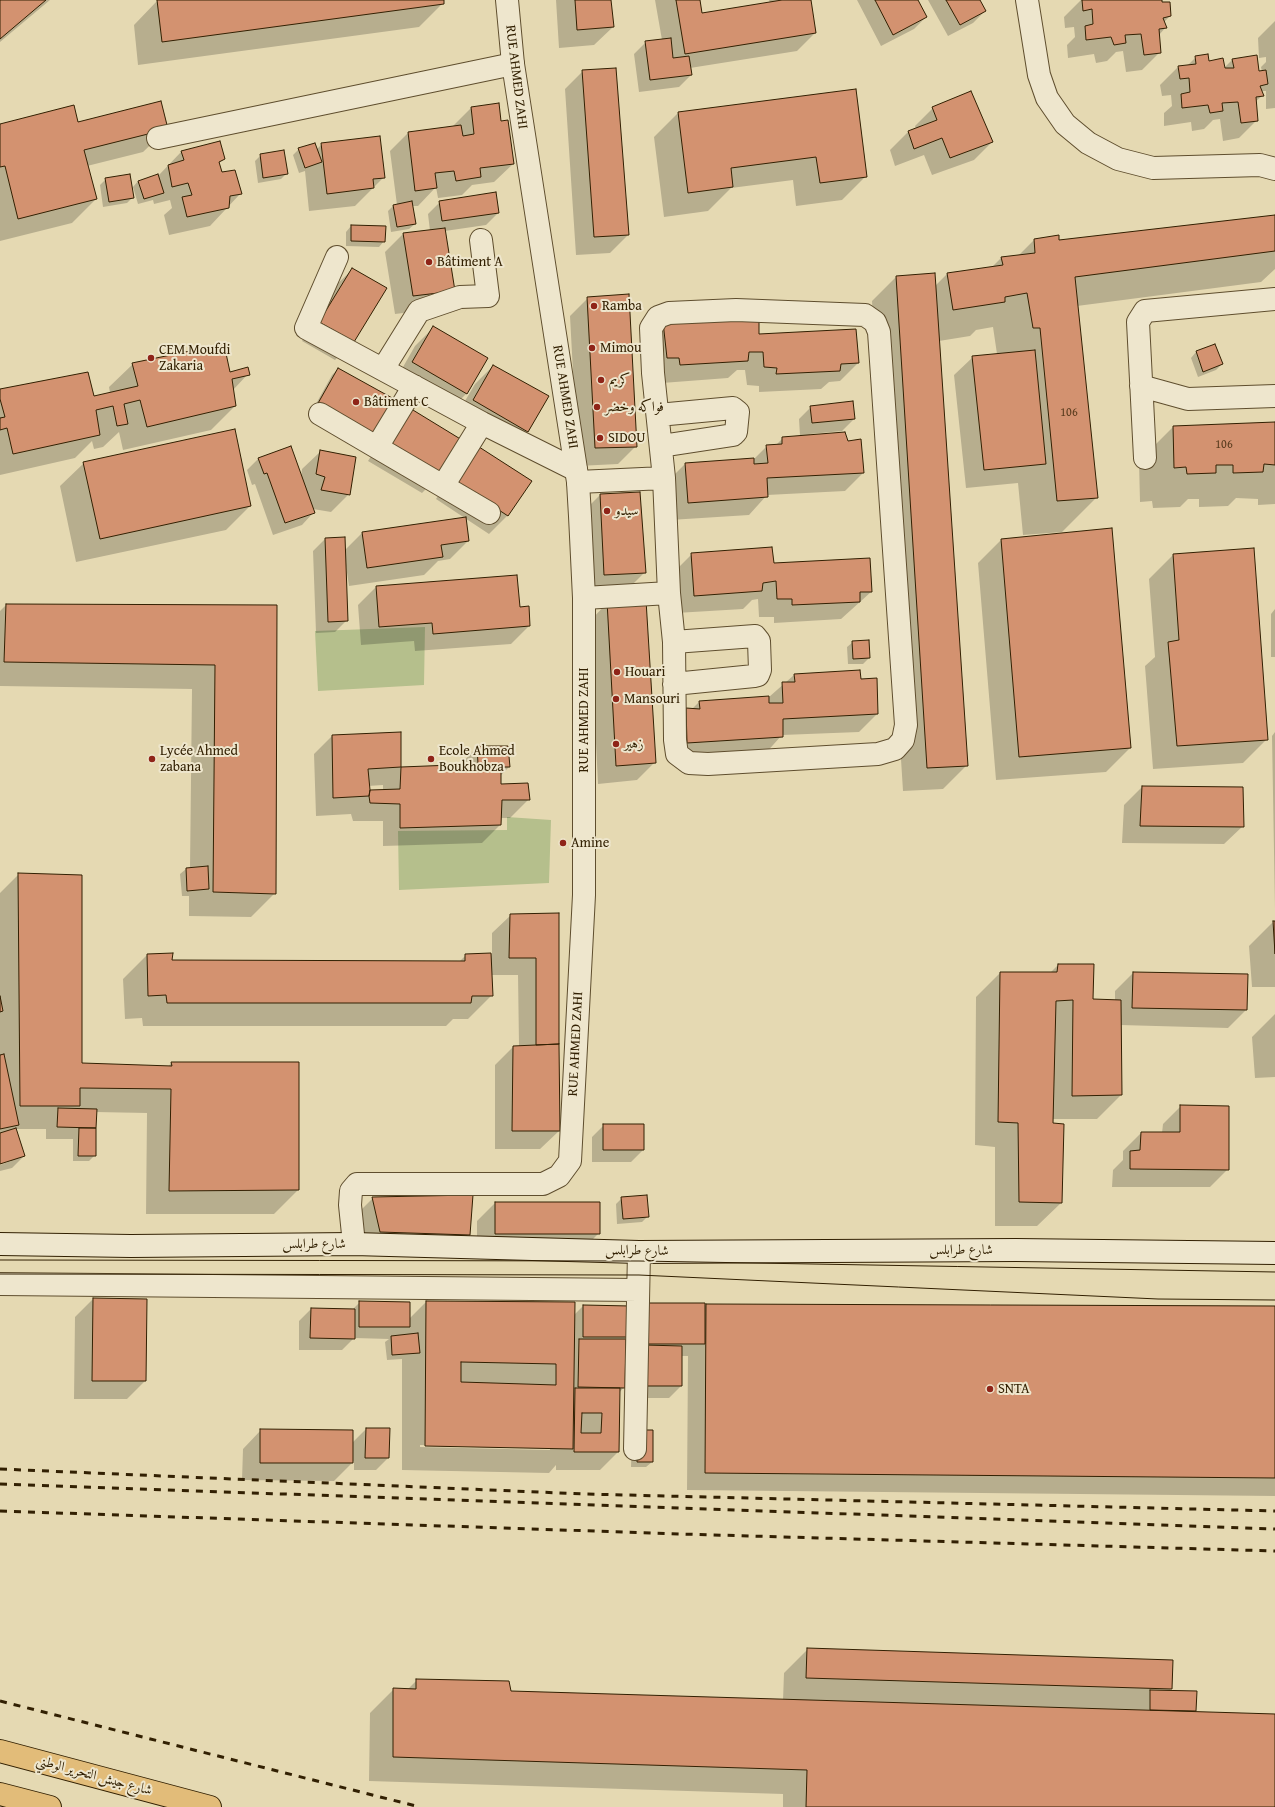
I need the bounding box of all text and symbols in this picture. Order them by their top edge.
street label: RUE AHMED ZAHI [501,24,531,130]
place label: Bâtiment A [437,254,503,270]
marker: Bâtiment A [424,257,434,267]
place label: Ramba [602,298,642,314]
marker: Ramba [589,301,599,311]
place label: Mimou [600,340,642,356]
place label: CEM Moufdi Zakaria [159,342,230,374]
marker: Mimou [587,343,597,353]
street label: RUE AHMED ZAHI [548,344,582,450]
marker: CEM Moufdi Zakaria [146,353,156,363]
place label: كريم [609,372,630,388]
marker: كريم [596,375,606,385]
place label: Bâtiment C [364,394,429,410]
marker: Bâtiment C [351,397,361,407]
place label: فواكه وخضر [605,399,664,415]
marker: فواكه وخضر [592,402,602,412]
house number: 106 [1060,406,1078,420]
place label: SIDOU [608,430,645,446]
marker: SIDOU [595,433,605,443]
house number: 106 [1215,438,1233,452]
place label: سيدو [615,503,639,519]
marker: سيدو [602,506,612,516]
place label: Houari [625,664,665,680]
marker: Houari [612,667,622,677]
street label: RUE AHMED ZAHI [576,668,592,772]
place label: Mansouri [624,691,680,707]
marker: Mansouri [611,694,621,704]
place label: زهير [624,736,644,752]
marker: زهير [611,739,621,749]
place label: Lycée Ahmed zabana [160,743,238,776]
place label: Ecole Ahmed Boukhobza [439,743,515,776]
marker: Lycée Ahmed zabana [147,754,157,764]
marker: Ecole Ahmed Boukhobza [426,754,436,764]
place label: Amine [571,835,609,851]
marker: Amine [558,838,568,848]
street label: RUE AHMED ZAHI [565,991,587,1097]
street label: شارع طرابلس [282,1236,346,1252]
street label: شارع طرابلس [605,1242,669,1260]
street label: شارع طرابلس [929,1242,993,1258]
place label: SNTA [998,1381,1030,1397]
marker: SNTA [985,1384,995,1394]
street label: شارع جيش التحرير الوطني [34,1752,154,1800]

